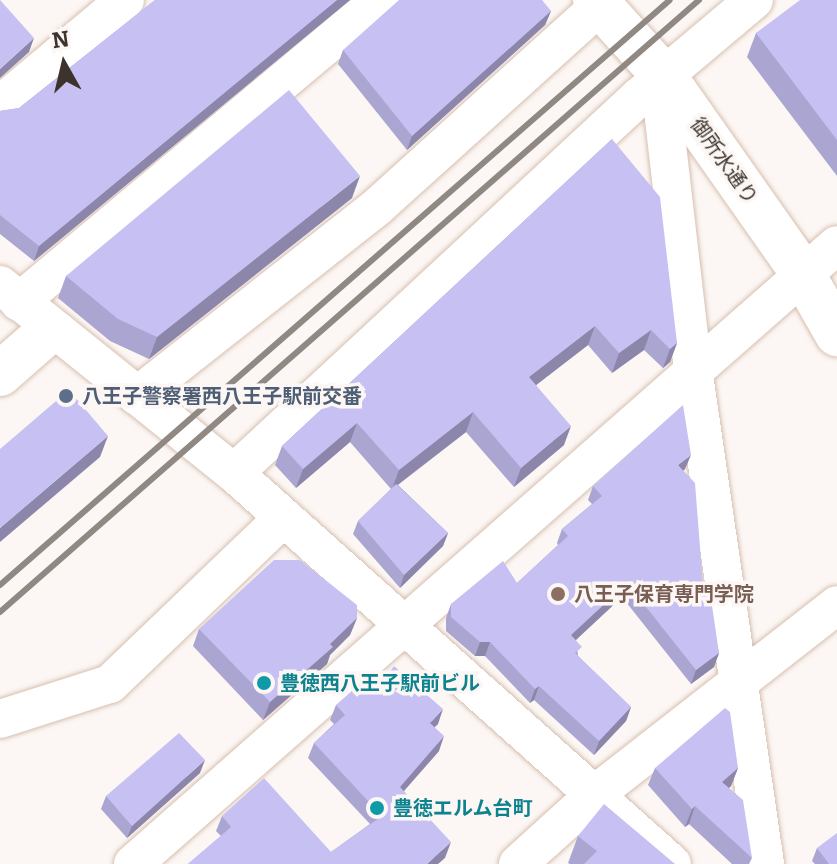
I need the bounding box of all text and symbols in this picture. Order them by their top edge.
north arrow [24,24,104,104]
text: N [50,25,71,54]
street label: 御所水通り [685,113,763,209]
place label: 八王子警察署西八王子駅前交番 [82,384,362,408]
marker: 八王子警察署西八王子駅前交番 [57,387,75,405]
place label: 八王子保育専門学院 [574,582,754,606]
marker: 八王子保育専門学院 [549,585,567,603]
place label: 豊徳西八王子駅前ビル [280,671,480,695]
marker: 豊徳西八王子駅前ビル [255,674,273,692]
place label: 豊徳エルム台町 [393,796,533,820]
marker: 豊徳エルム台町 [368,799,386,817]

